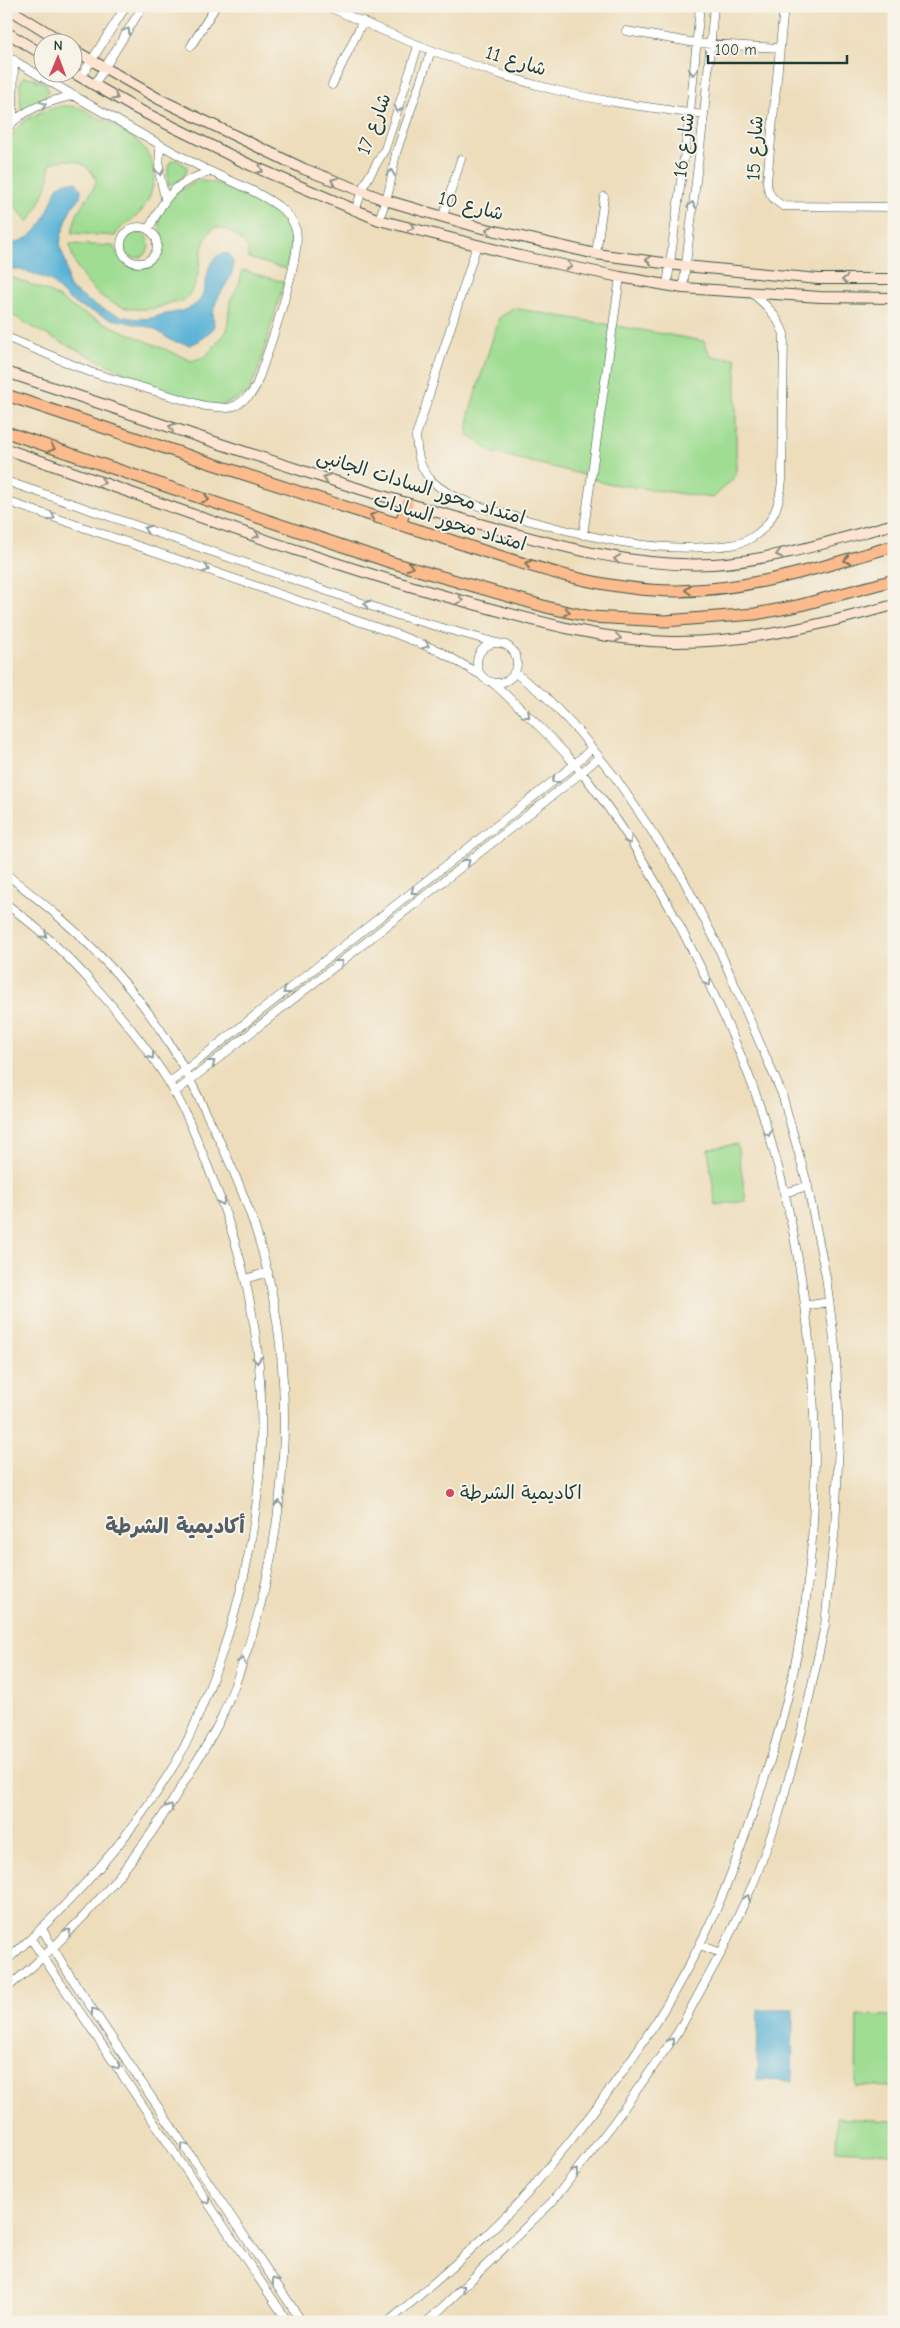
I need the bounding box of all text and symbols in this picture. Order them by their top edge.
one-way arrow [121,27,131,36]
north arrow [32,32,82,82]
scale bar [708,32,846,64]
text: N [54,37,63,54]
street label: شارع 11 [482,41,549,83]
text: 100 m [715,41,757,59]
one-way arrow [688,68,699,76]
street label: شارع 17 [352,90,398,159]
one-way arrow [109,91,118,101]
one-way arrow [38,101,47,111]
one-way arrow [393,105,403,113]
street label: شارع 16 [669,111,701,179]
street label: شارع 15 [742,115,770,181]
one-way arrow [255,163,264,174]
one-way arrow [154,168,165,176]
one-way arrow [385,168,396,177]
one-way arrow [330,177,339,188]
street label: شارع 10 [435,187,506,227]
one-way arrow [686,200,697,208]
one-way arrow [407,221,416,232]
one-way arrow [485,225,494,236]
one-way arrow [644,255,652,266]
one-way arrow [565,261,573,271]
one-way arrow [841,275,848,285]
one-way arrow [168,422,177,432]
one-way arrow [48,442,56,452]
street label: امتداد محور السادات الجانبى [314,444,528,530]
one-way arrow [323,473,331,483]
one-way arrow [97,476,106,486]
street label: امتداد محور السادات [371,488,529,556]
one-way arrow [202,494,210,504]
one-way arrow [48,511,56,521]
one-way arrow [370,512,378,522]
one-way arrow [143,525,151,535]
one-way arrow [251,529,259,539]
one-way arrow [774,548,783,559]
one-way arrow [613,554,622,564]
one-way arrow [843,554,852,564]
one-way arrow [525,560,533,570]
one-way arrow [406,562,414,572]
one-way arrow [201,563,210,573]
one-way arrow [684,585,692,595]
one-way arrow [456,594,465,605]
one-way arrow [363,600,371,610]
one-way arrow [562,606,571,616]
one-way arrow [615,632,623,643]
one-way arrow [421,639,430,650]
one-way arrow [522,709,531,718]
one-way arrow [551,774,561,783]
one-way arrow [623,835,632,845]
one-way arrow [462,859,471,868]
one-way arrow [410,885,420,894]
one-way arrow [38,929,47,938]
one-way arrow [334,960,343,968]
one-way arrow [702,978,713,987]
one-way arrow [283,986,292,994]
one-way arrow [145,1050,154,1060]
one-way arrow [206,1060,216,1069]
one-way arrow [763,1129,773,1137]
one-way arrow [216,1197,226,1206]
one-way arrow [252,1356,263,1364]
place label: اكاديمية الشرطة [460,1482,582,1504]
marker: اكاديمية الشرطة [444,1487,456,1499]
one-way arrow [273,1499,284,1507]
district label: أكاديمية الشرطة [105,1513,245,1539]
one-way arrow [236,1658,246,1666]
one-way arrow [164,1803,174,1812]
one-way arrow [740,1894,750,1903]
one-way arrow [62,1929,71,1938]
one-way arrow [91,2008,100,2017]
one-way arrow [665,2037,674,2047]
one-way arrow [110,2061,120,2070]
one-way arrow [181,2143,191,2152]
one-way arrow [570,2169,578,2178]
one-way arrow [201,2196,210,2205]
one-way arrow [272,2278,281,2287]
one-way arrow [456,2285,465,2294]

